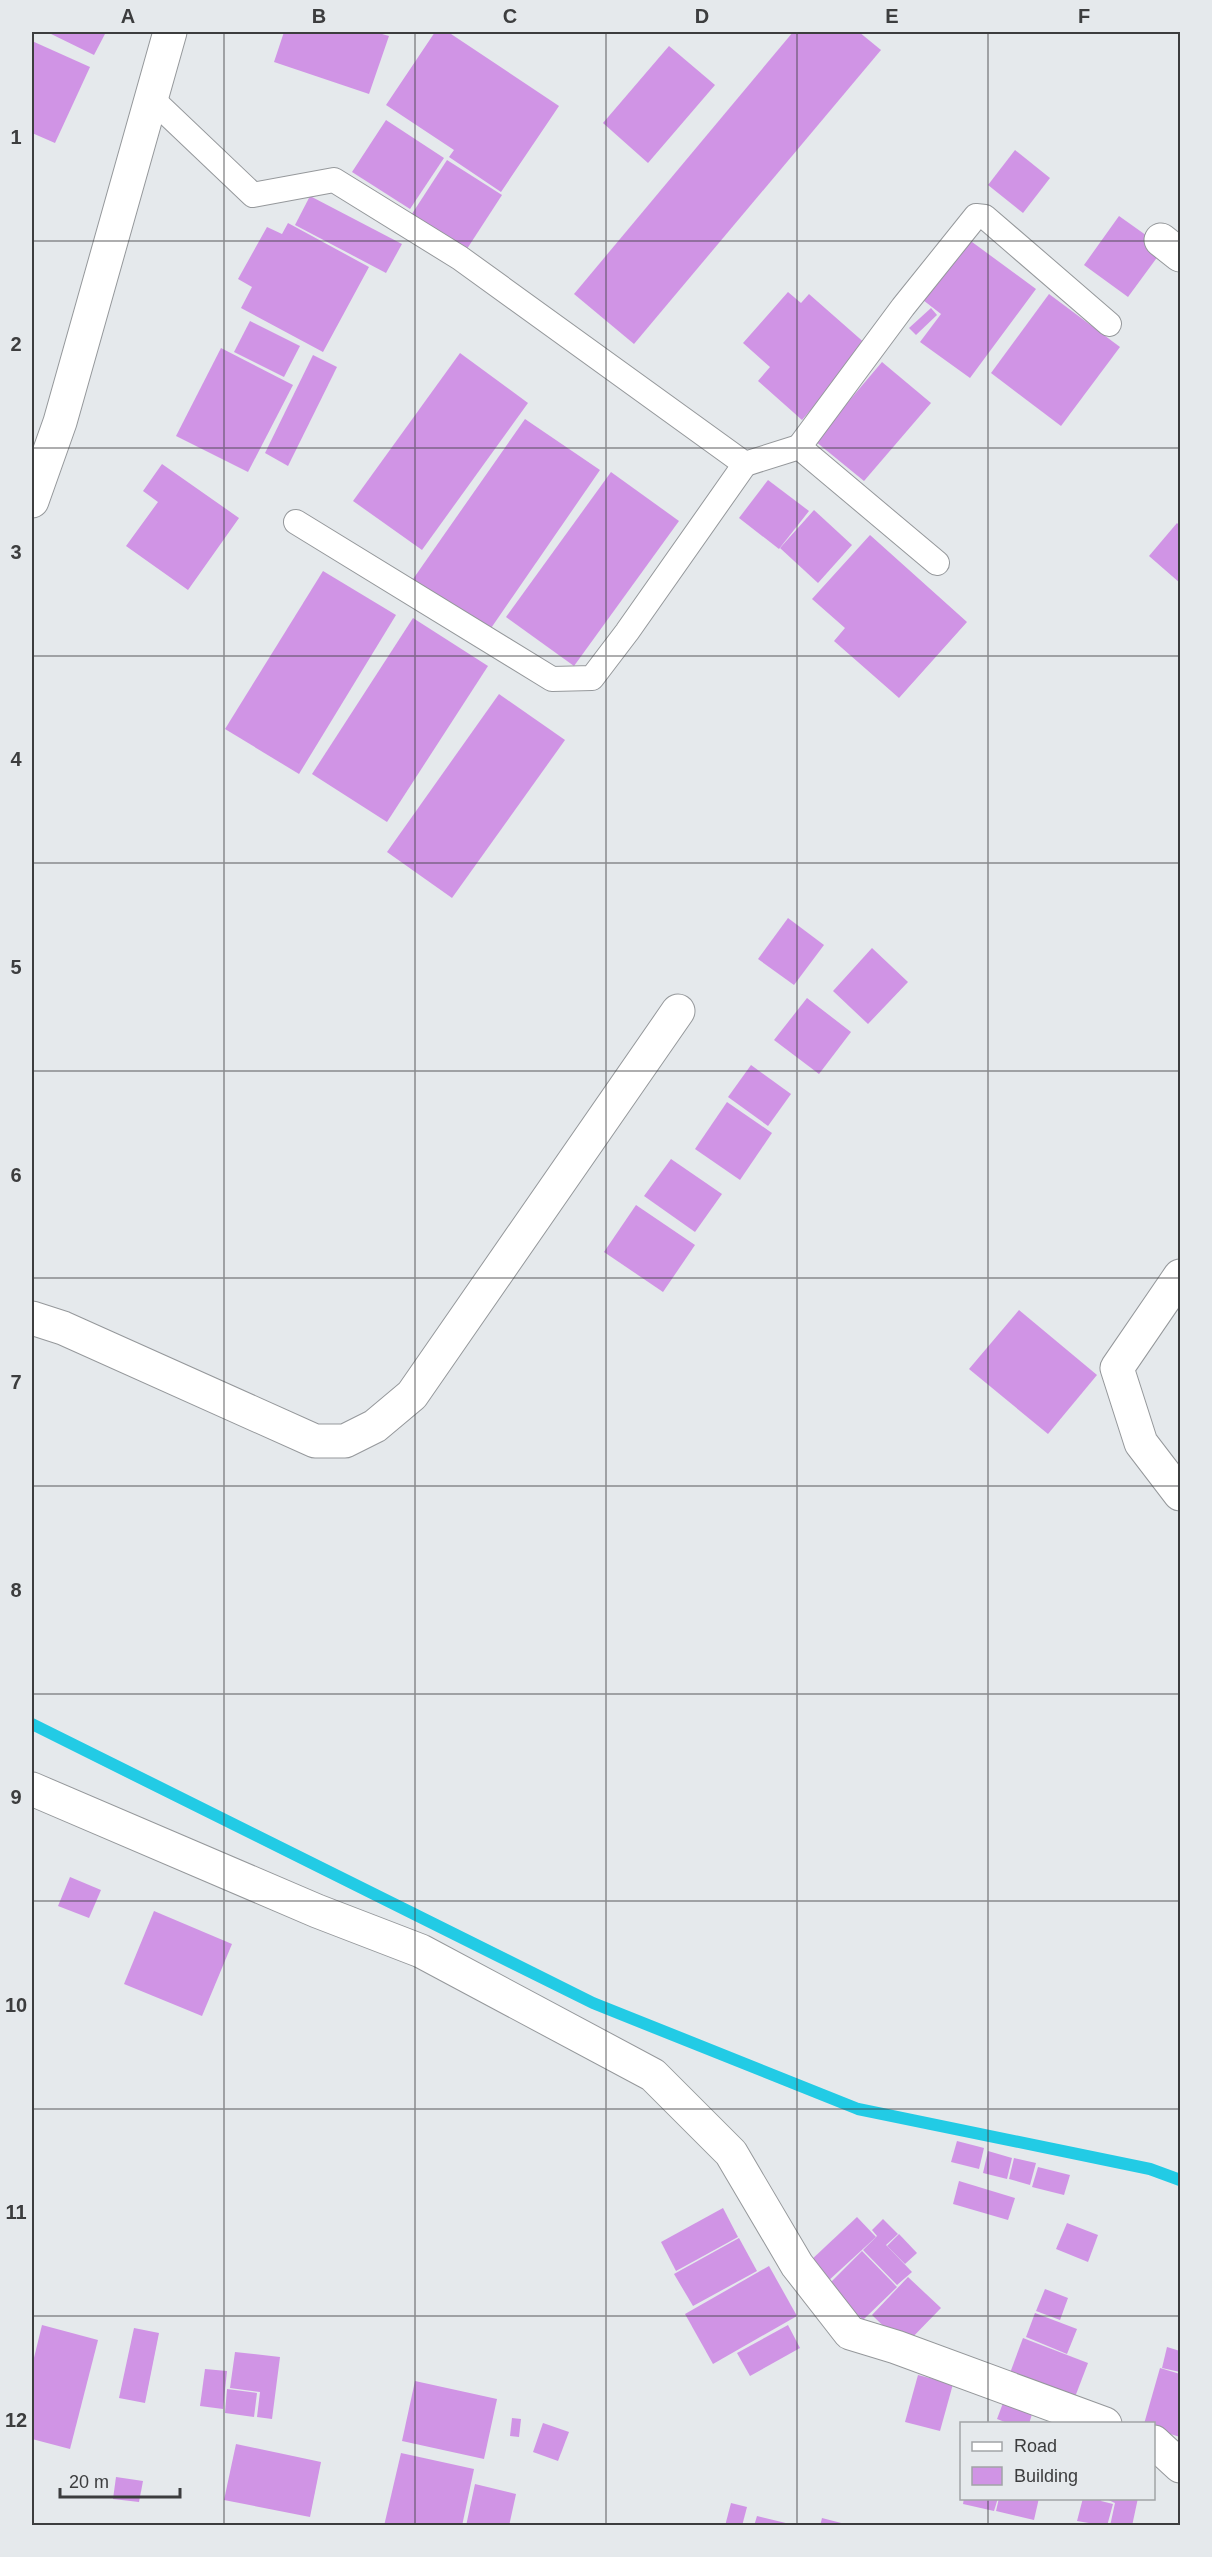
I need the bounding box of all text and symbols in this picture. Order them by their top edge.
text: A [121,5,135,27]
text: B [312,5,326,27]
text: C [503,5,517,27]
text: D [695,5,709,27]
text: E [885,5,899,27]
text: F [1078,5,1090,27]
text: 1 [10,126,22,148]
text: 2 [10,333,22,355]
text: 3 [10,541,22,563]
text: 4 [10,748,22,770]
text: 5 [10,956,22,978]
text: 6 [10,1164,22,1186]
text: 7 [10,1371,22,1393]
text: 8 [10,1579,22,1601]
text: 9 [10,1786,22,1808]
text: 10 [5,1994,27,2016]
text: 11 [5,2201,27,2223]
text: 12 [5,2409,27,2431]
legend [960,2422,1155,2500]
text: Road [1014,2436,1057,2456]
scale bar [60,2461,180,2499]
text: Building [1014,2466,1078,2486]
text: 20 m [69,2472,109,2492]

